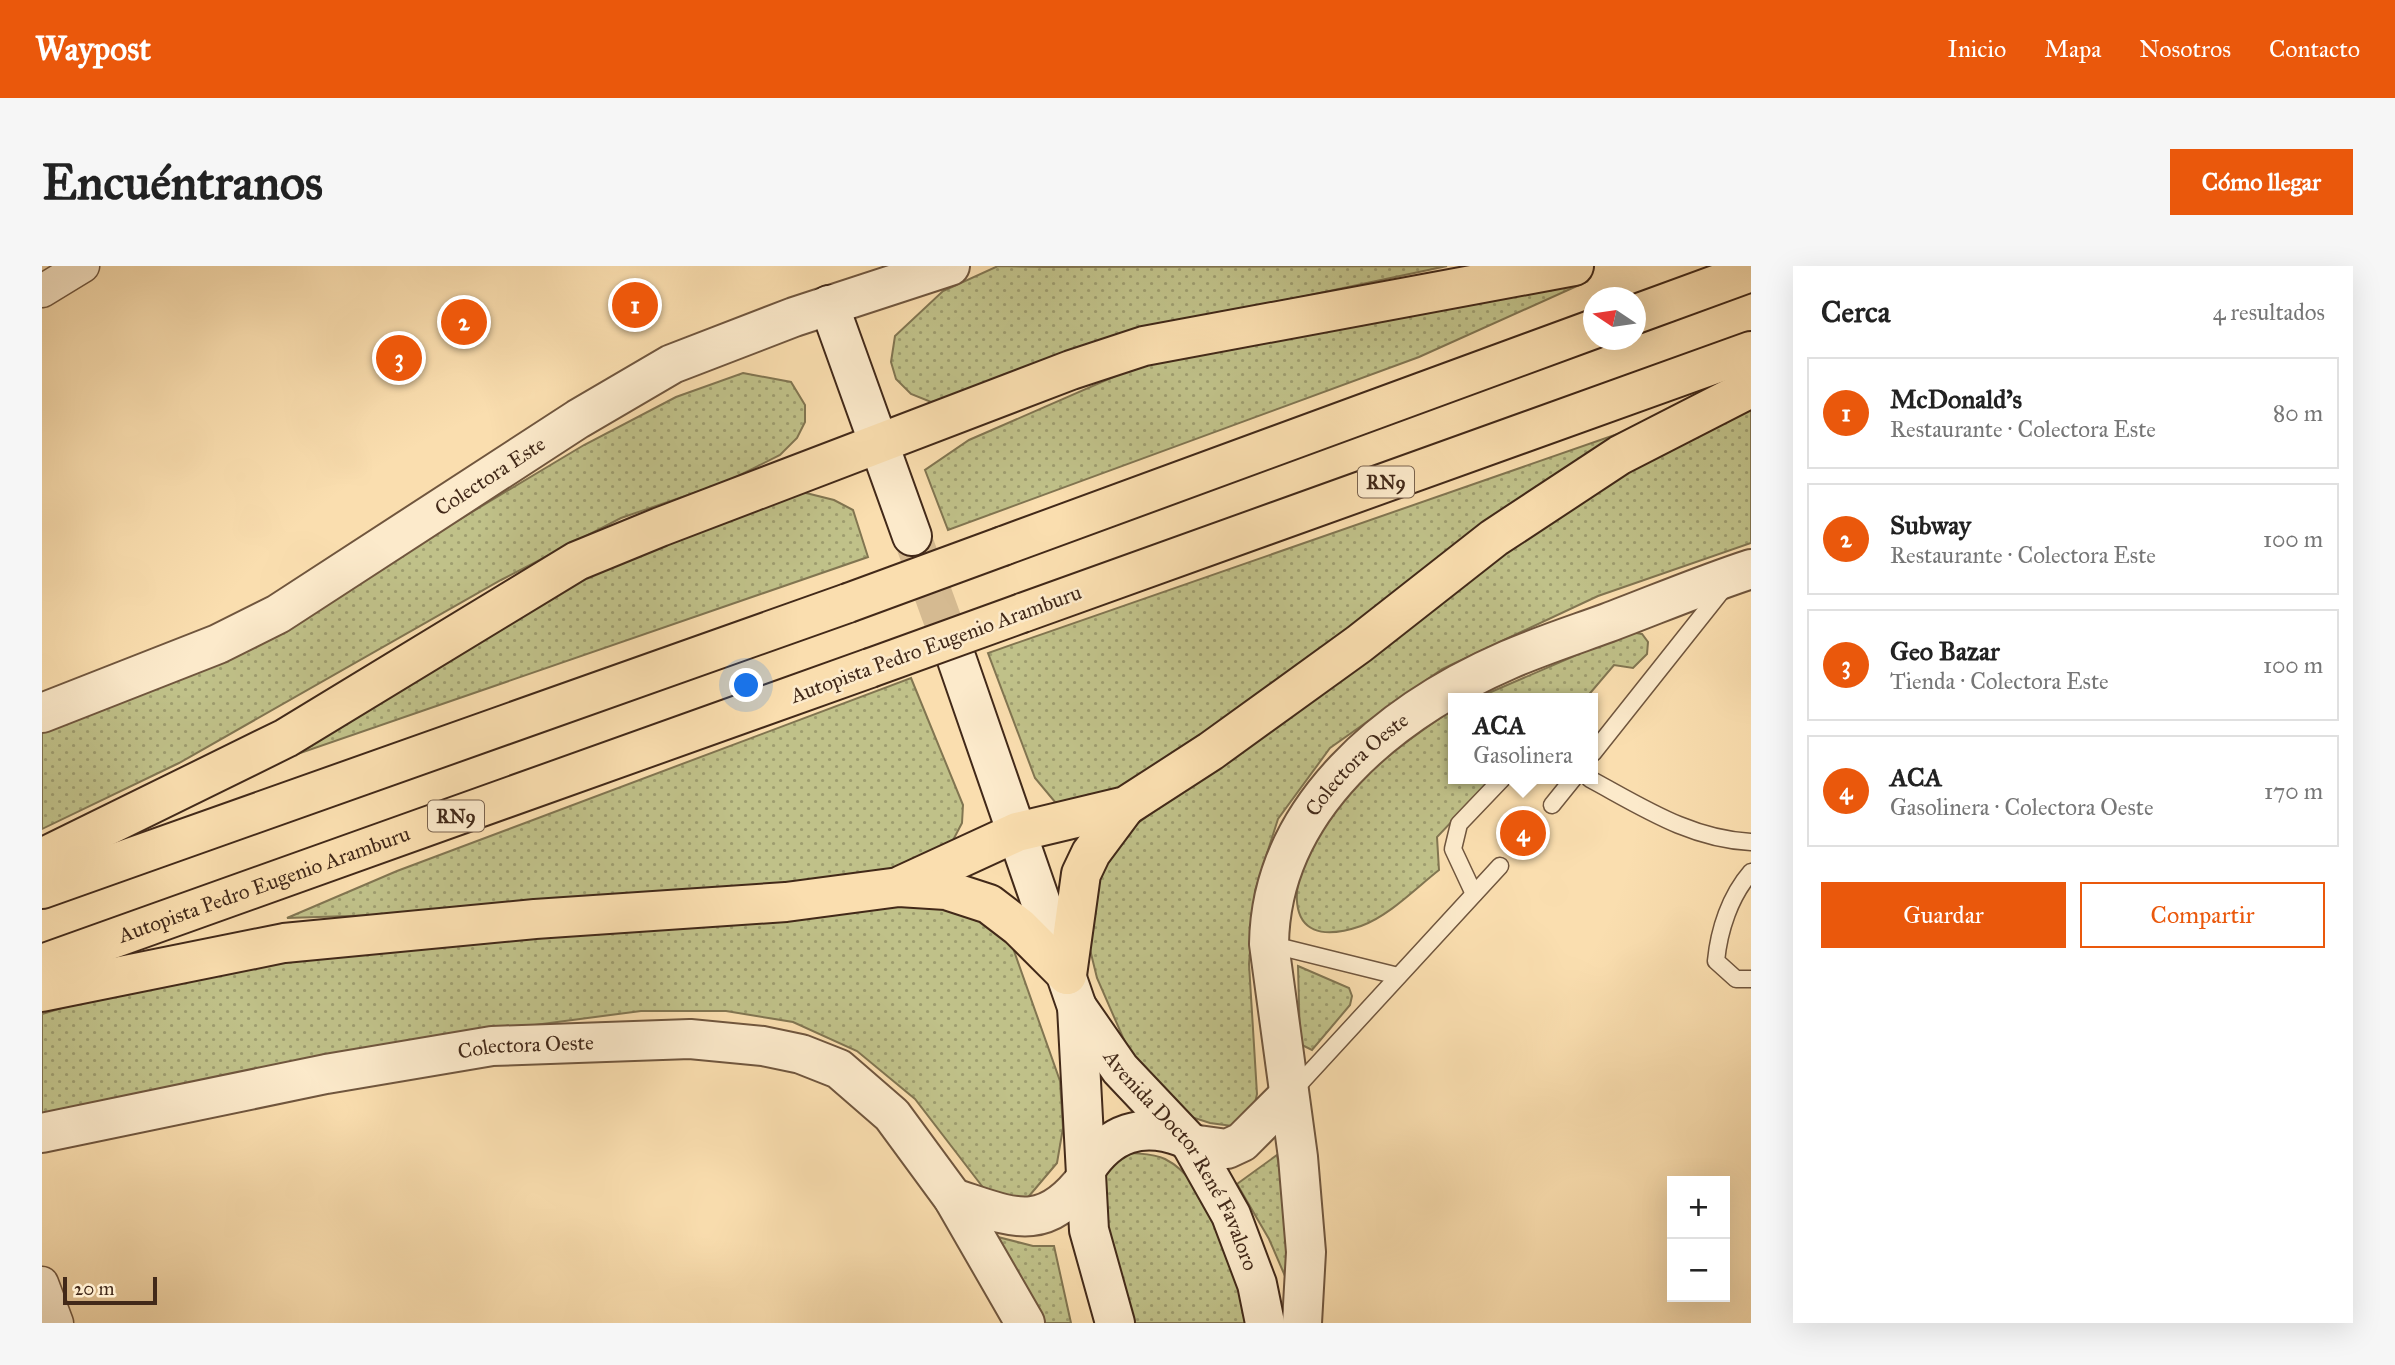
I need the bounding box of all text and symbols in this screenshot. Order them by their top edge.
text: Waypost [35,29,151,69]
text: Inicio [1948,34,2006,64]
text: Mapa [2044,34,2101,64]
text: Nosotros [2139,34,2231,64]
text: Contacto [2269,34,2360,64]
button: Cómo llegar [2170,149,2353,215]
text: Encuéntranos [42,153,323,212]
pin: 1 [612,279,658,331]
north arrow [1583,287,1646,350]
text: Cerca [1821,294,1890,330]
pin: 2 [441,296,487,348]
text: 4 resultados [2213,298,2325,326]
pin: 3 [376,332,422,384]
text: McDonald's [1890,383,2022,415]
text: 1 [1841,399,1851,427]
text: 80 m [2273,399,2323,427]
text: Restaurante · Colectora Este [1890,415,2156,443]
street label: Colectora Este [430,431,550,522]
road number: RN9 [1358,466,1414,498]
text: Subway [1890,509,1971,541]
text: 2 [1840,525,1852,553]
text: 100 m [2263,525,2323,553]
text: Restaurante · Colectora Este [1890,541,2156,569]
street label: Autopista Pedro Eugenio Aramburu [786,579,1085,709]
text: Geo Bazar [1890,635,2000,667]
text: 3 [1841,651,1851,679]
text: 100 m [2263,651,2323,679]
text: Tienda · Colectora Este [1890,667,2109,695]
your location [729,668,763,702]
popup [1448,693,1598,784]
street label: Colectora Oeste [1300,707,1414,821]
text: ACA [1473,709,1525,741]
text: Gasolinera [1473,741,1573,769]
text: ACA [1890,761,1942,793]
text: 4 [1840,777,1852,805]
text: 170 m [2264,777,2323,805]
text: Gasolinera · Colectora Oeste [1890,793,2154,821]
road number: RN9 [428,800,484,832]
pin: 4 [1500,807,1546,859]
street label: Autopista Pedro Eugenio Aramburu [114,820,414,949]
button: Guardar [1821,882,2066,948]
button: Compartir [2080,882,2325,948]
street label: Colectora Oeste [456,1029,594,1065]
street label: Avenida Doctor René Favaloro [1097,1044,1264,1274]
map controls [1667,1176,1730,1302]
button: + [1667,1176,1730,1239]
button: − [1667,1239,1730,1302]
scale bar [63,1274,158,1306]
text: 20 m [74,1277,115,1300]

